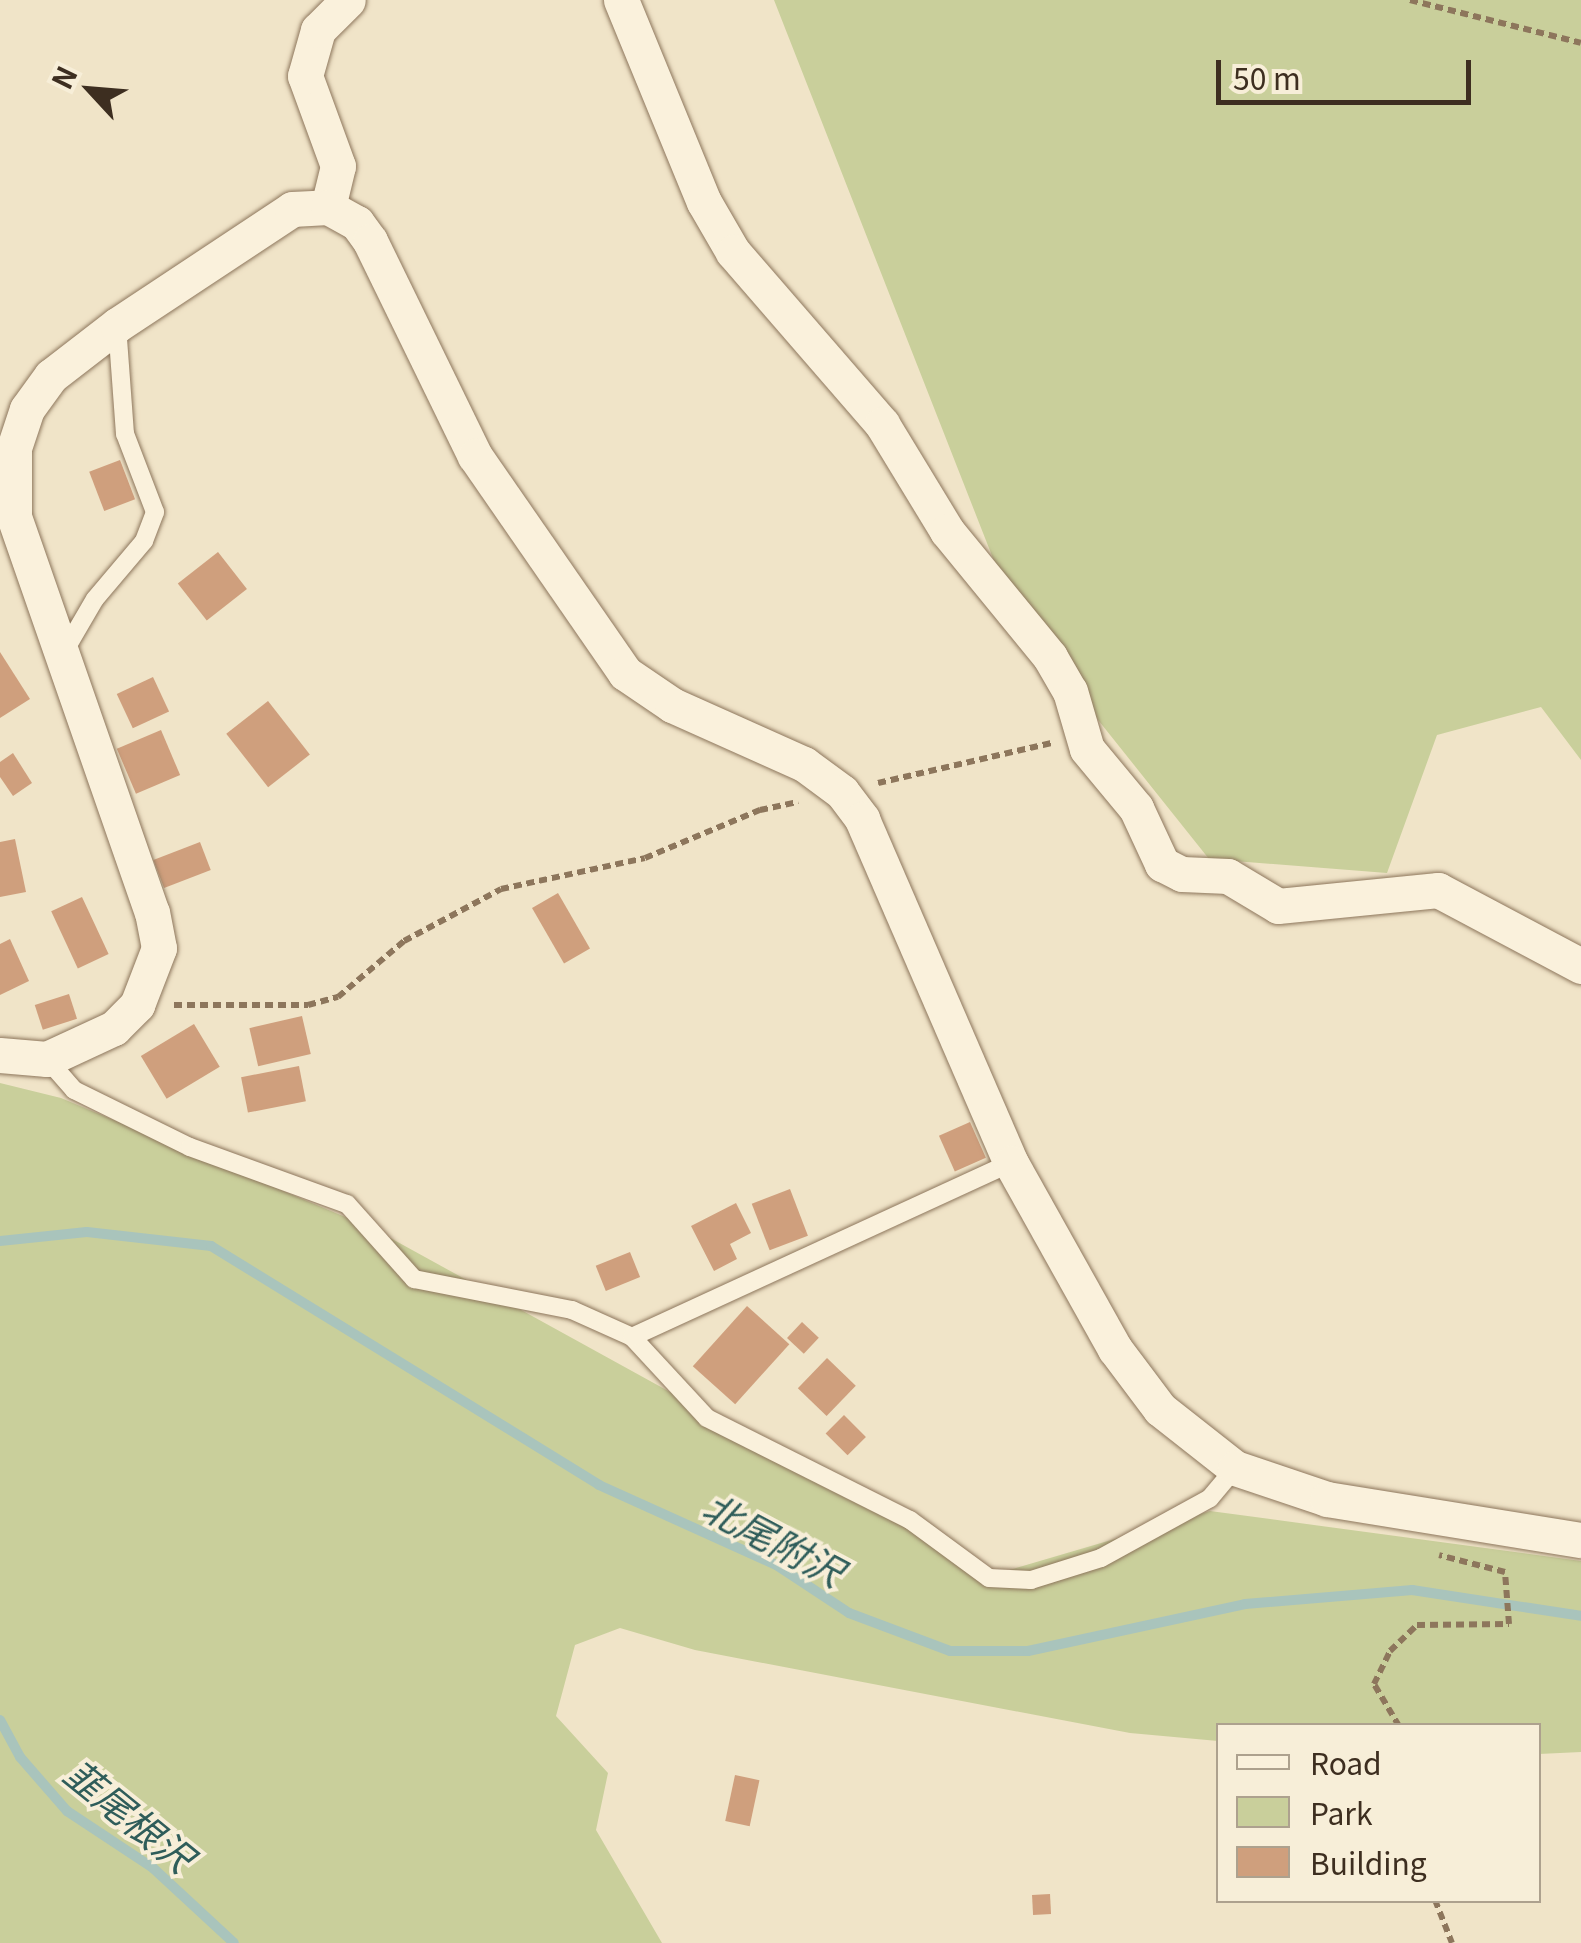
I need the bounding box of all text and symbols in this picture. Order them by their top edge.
north arrow [40,40,140,140]
scale bar [1221,40,1476,102]
text: 50 m [1233,55,1301,99]
text: N [40,59,86,95]
water label: 北尾附沢 [696,1482,852,1594]
legend [1216,1723,1541,1903]
text: Road [1310,1740,1382,1784]
water label: 韮尾根沢 [57,1748,203,1880]
text: Park [1310,1790,1373,1834]
text: Building [1310,1840,1427,1884]

